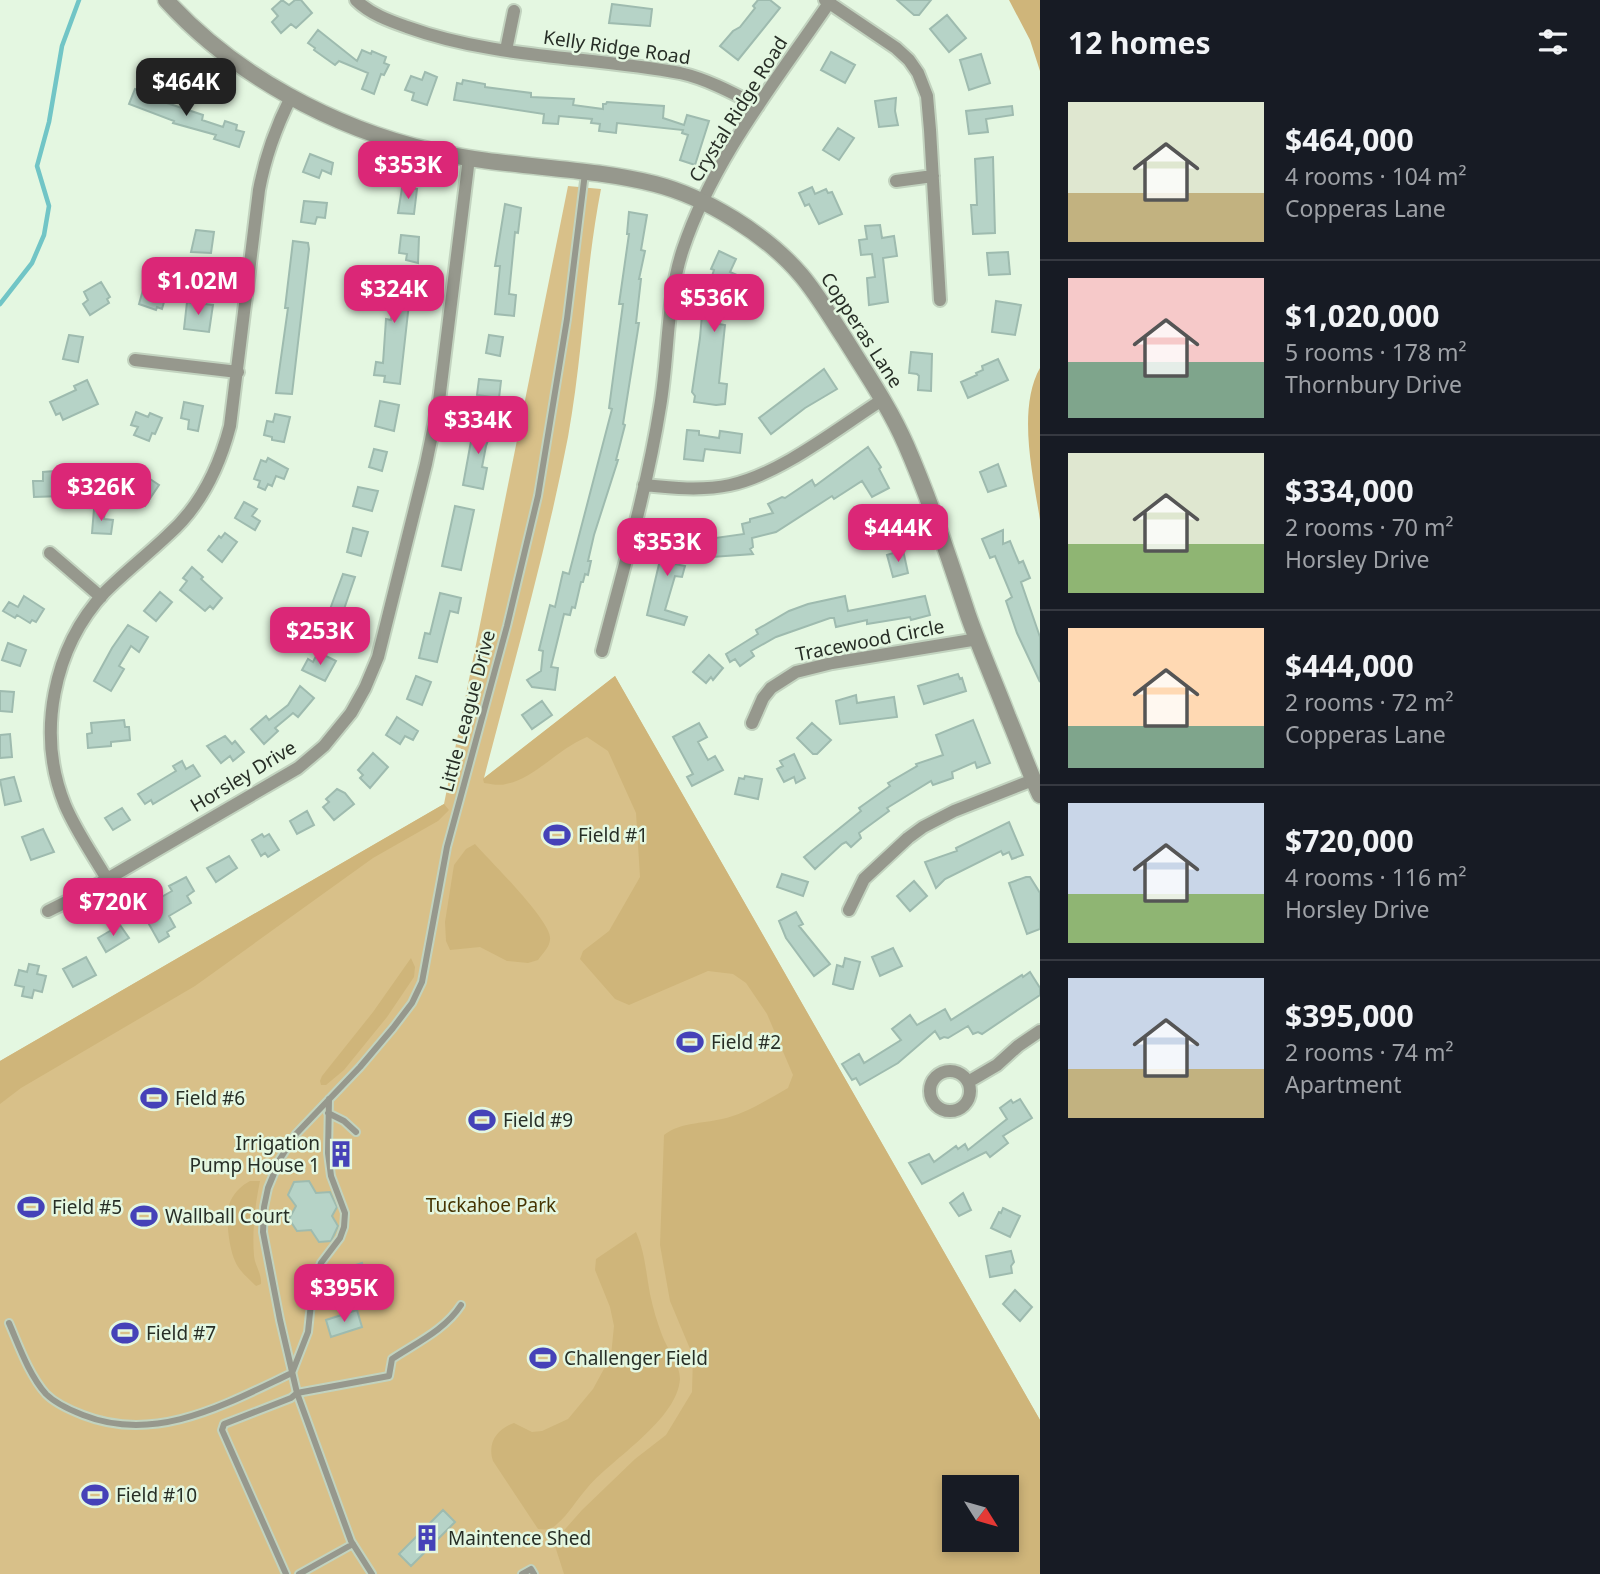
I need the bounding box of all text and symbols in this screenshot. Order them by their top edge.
text: 12 homes [1068,22,1211,63]
icon: filters [1534,23,1572,61]
street label: Kelly Ridge Road [542,24,692,70]
street label: Crystal Ridge Road [683,31,793,187]
pin: $464K [137,58,235,118]
text: $464K [152,65,220,97]
text: $464,000 [1285,119,1414,160]
icon: home [1124,130,1208,214]
pin: $353K [359,142,457,201]
text: $353K [374,148,442,180]
text: 4 rooms · 104 m² [1285,160,1467,192]
text: Copperas Lane [1285,192,1446,224]
pin: $1.02M [141,258,255,317]
text: $1.02M [158,264,238,296]
pin: $324K [345,266,443,325]
street label: Copperas Lane [815,267,909,393]
text: $324K [360,272,428,304]
pin: $536K [665,274,763,334]
text: $536K [680,281,748,313]
text: $1,020,000 [1285,295,1439,336]
icon: home [1124,306,1208,390]
text: 5 rooms · 178 m² [1285,336,1467,368]
text: Thornbury Drive [1285,368,1462,400]
pin: $334K [429,396,527,456]
text: $334K [444,403,512,435]
pin: $326K [52,463,150,523]
text: $326K [67,470,135,502]
text: $334,000 [1285,470,1414,511]
icon: home [1124,481,1208,565]
pin: $444K [849,504,947,564]
text: $444K [864,511,932,543]
text: 2 rooms · 70 m² [1285,511,1454,543]
pin: $353K [618,518,716,578]
text: $353K [633,525,701,557]
text: Horsley Drive [1285,543,1430,575]
pin: $253K [271,608,369,667]
street label: Tracewood Circle [793,613,947,667]
text: $253K [286,614,354,646]
street label: Little League Drive [433,627,501,795]
text: $444,000 [1285,645,1414,686]
icon: home [1124,656,1208,740]
text: 2 rooms · 72 m² [1285,686,1454,718]
text: Copperas Lane [1285,718,1446,750]
street label: Horsley Drive [185,734,301,818]
sports icon: Field #1 [542,820,572,850]
text: $720,000 [1285,820,1414,861]
place label: Field #1 [578,822,648,848]
icon: home [1124,831,1208,915]
text: 4 rooms · 116 m² [1285,861,1467,893]
pin: $720K [64,878,162,938]
text: $720K [79,885,147,917]
text: Horsley Drive [1285,893,1430,925]
text: $395,000 [1285,995,1414,1036]
icon: home [1124,1006,1208,1090]
sports icon: Field #2 [675,1027,705,1057]
place label: Field #2 [711,1029,781,1055]
text: 2 rooms · 74 m² [1285,1036,1454,1068]
text: Apartment [1285,1068,1402,1100]
sports icon: Field #6 [139,1083,169,1113]
place label: Field #6 [175,1085,245,1111]
sports icon: Field #9 [467,1105,497,1135]
place label: Field #9 [503,1107,573,1133]
place label: Irrigation Pump House 1 [189,1130,320,1178]
building icon: Irrigation Pump House 1 [326,1139,356,1169]
sports icon: Field #5 [16,1192,46,1222]
park label: Tuckahoe Park [426,1192,556,1218]
place label: Field #5 [52,1194,122,1220]
sports icon: Wallball Court [129,1201,159,1231]
place label: Wallball Court [165,1203,290,1229]
pin: $395K [295,1264,393,1324]
text: $395K [310,1271,378,1303]
sports icon: Field #7 [110,1318,140,1348]
place label: Field #7 [146,1320,216,1346]
sports icon: Challenger Field [528,1343,558,1373]
place label: Challenger Field [564,1345,708,1371]
north arrow [942,1475,1018,1552]
map controls [942,1475,1019,1552]
sports icon: Field #10 [80,1480,110,1510]
place label: Field #10 [116,1482,197,1508]
building icon: Maintence Shed [412,1523,442,1553]
place label: Maintence Shed [448,1525,591,1551]

